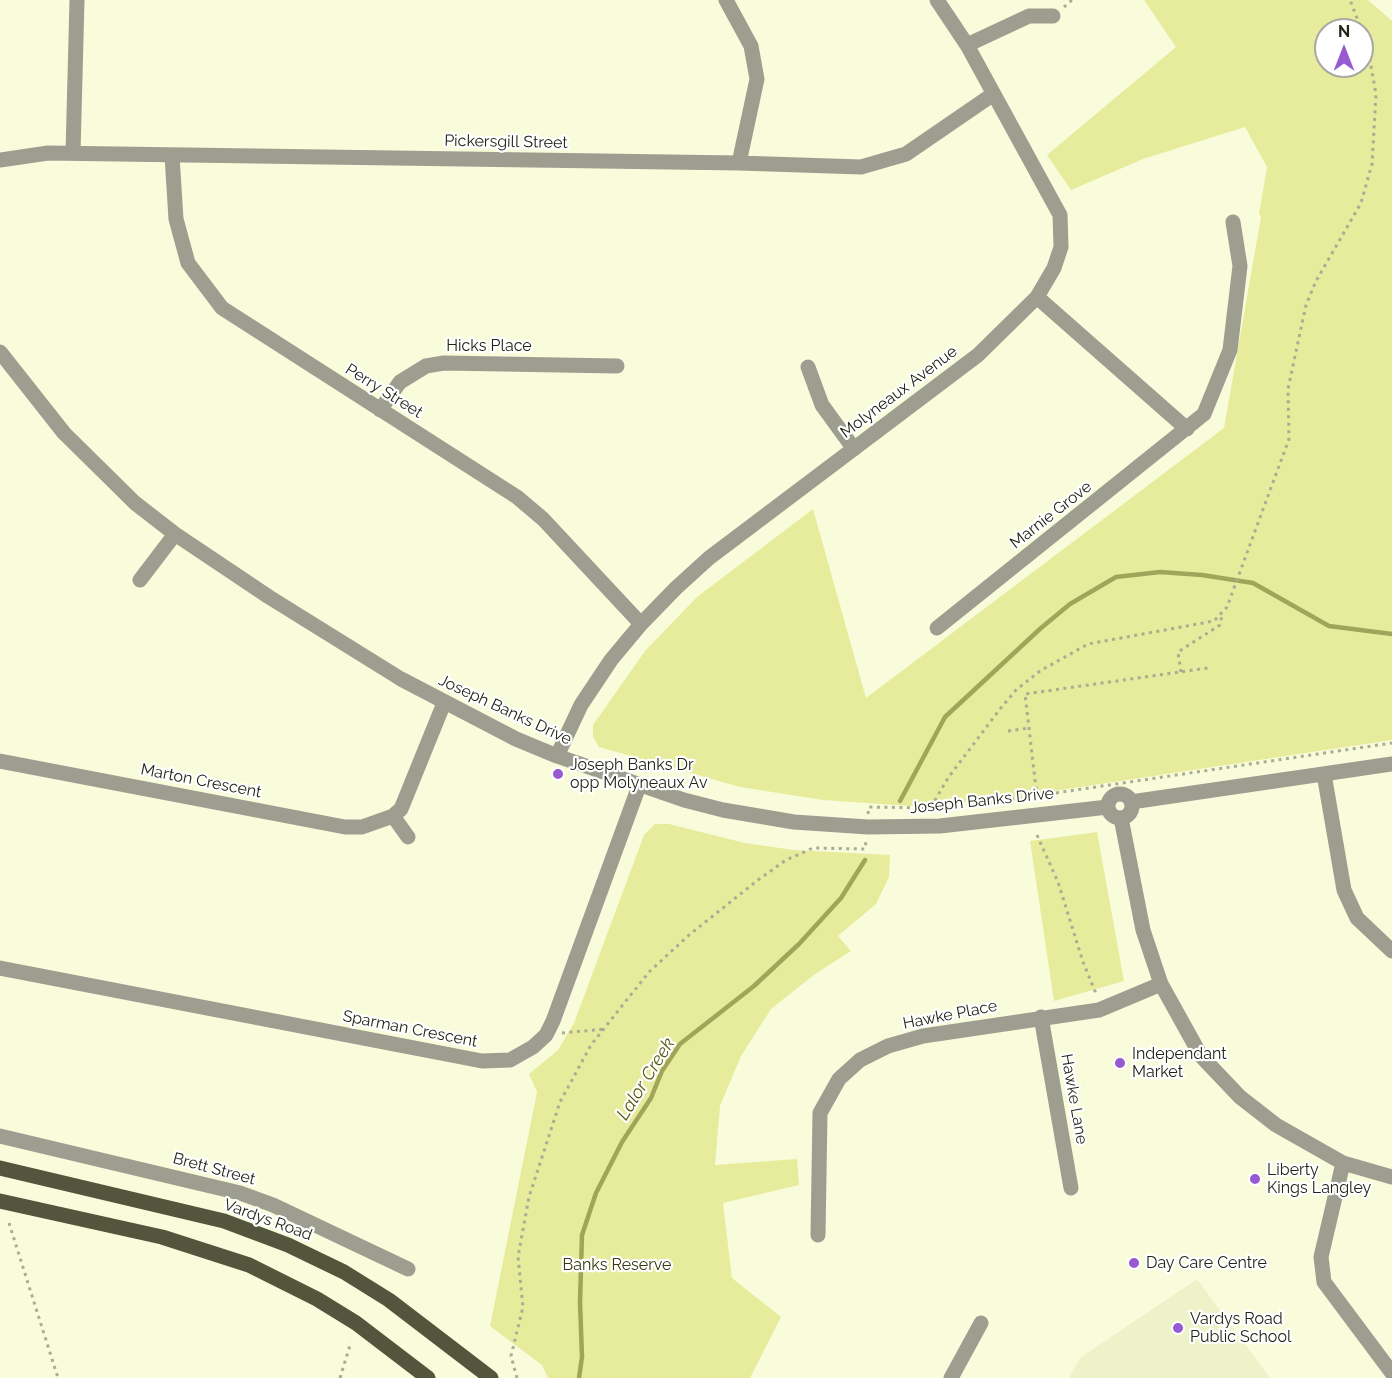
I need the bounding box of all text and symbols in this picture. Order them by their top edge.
north arrow [1314,18,1374,78]
text: N [1338,22,1350,41]
street label: Pickersgill Street [444,131,568,153]
street label: Hicks Place [446,336,532,356]
street label: Molyneaux Avenue [837,342,961,442]
street label: Perry Street [342,360,426,422]
street label: Marnie Grove [1006,477,1096,553]
street label: Joseph Banks Drive [435,671,575,749]
place label: Joseph Banks Dr opp Molyneaux Av [570,755,707,793]
street label: Marton Crescent [139,760,263,802]
marker: Joseph Banks Dr opp Molyneaux Av [551,767,565,781]
street label: Joseph Banks Drive [909,784,1055,818]
street label: Hawke Place [901,996,999,1034]
street label: Sparman Crescent [341,1007,479,1051]
water label: Lalor Creek [612,1034,680,1124]
place label: Independant Market [1132,1044,1227,1082]
street label: Hawke Lane [1057,1052,1091,1146]
marker: Independant Market [1113,1056,1127,1070]
street label: Brett Street [171,1149,257,1189]
place label: Liberty Kings Langley [1267,1160,1371,1198]
marker: Liberty Kings Langley [1248,1172,1262,1186]
street label: Vardys Road [221,1195,315,1245]
place label: Day Care Centre [1146,1253,1267,1273]
park label: Banks Reserve [563,1255,671,1275]
marker: Day Care Centre [1127,1256,1141,1270]
place label: Vardys Road Public School [1190,1309,1291,1347]
marker: Vardys Road Public School [1171,1321,1185,1335]

